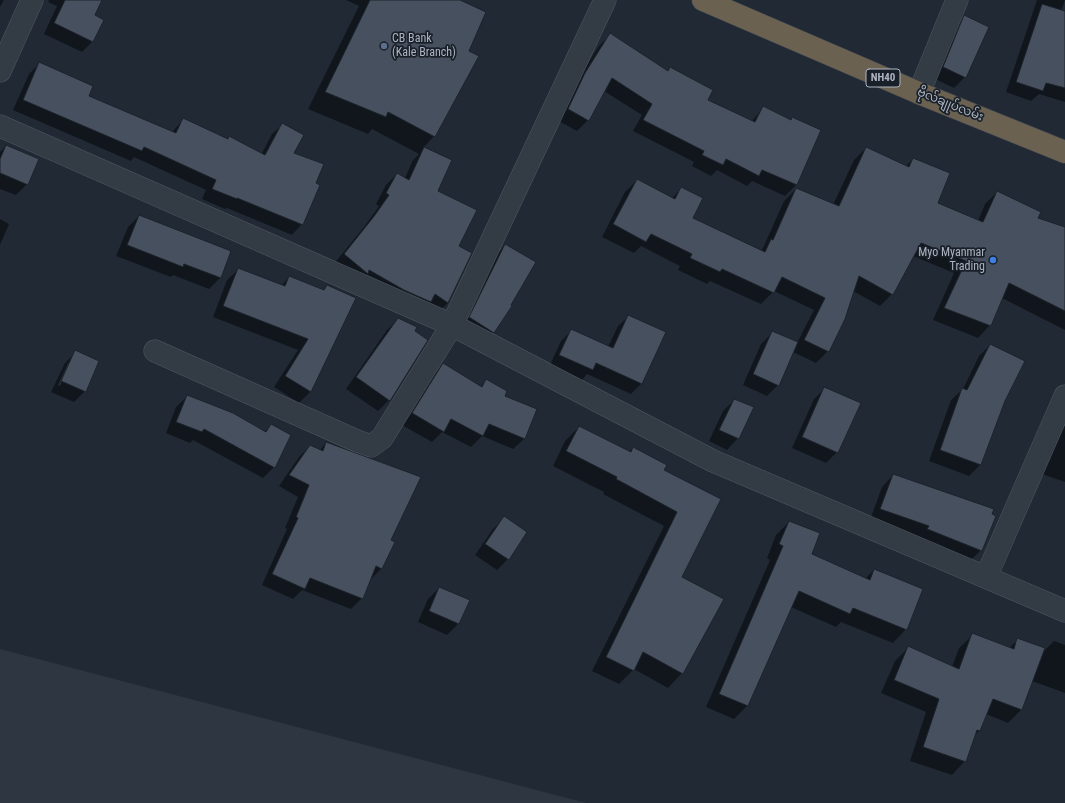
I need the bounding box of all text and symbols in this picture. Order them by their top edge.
place label: CB Bank (Kale Branch) [392,32,456,60]
marker: CB Bank (Kale Branch) [379,41,389,51]
road number: NH40 [866,69,900,87]
street label: ဗိုလ်ချုပ်လမ်း [915,85,985,125]
place label: Myo Myanmar Trading [918,246,985,274]
marker: Myo Myanmar Trading [988,255,998,265]

